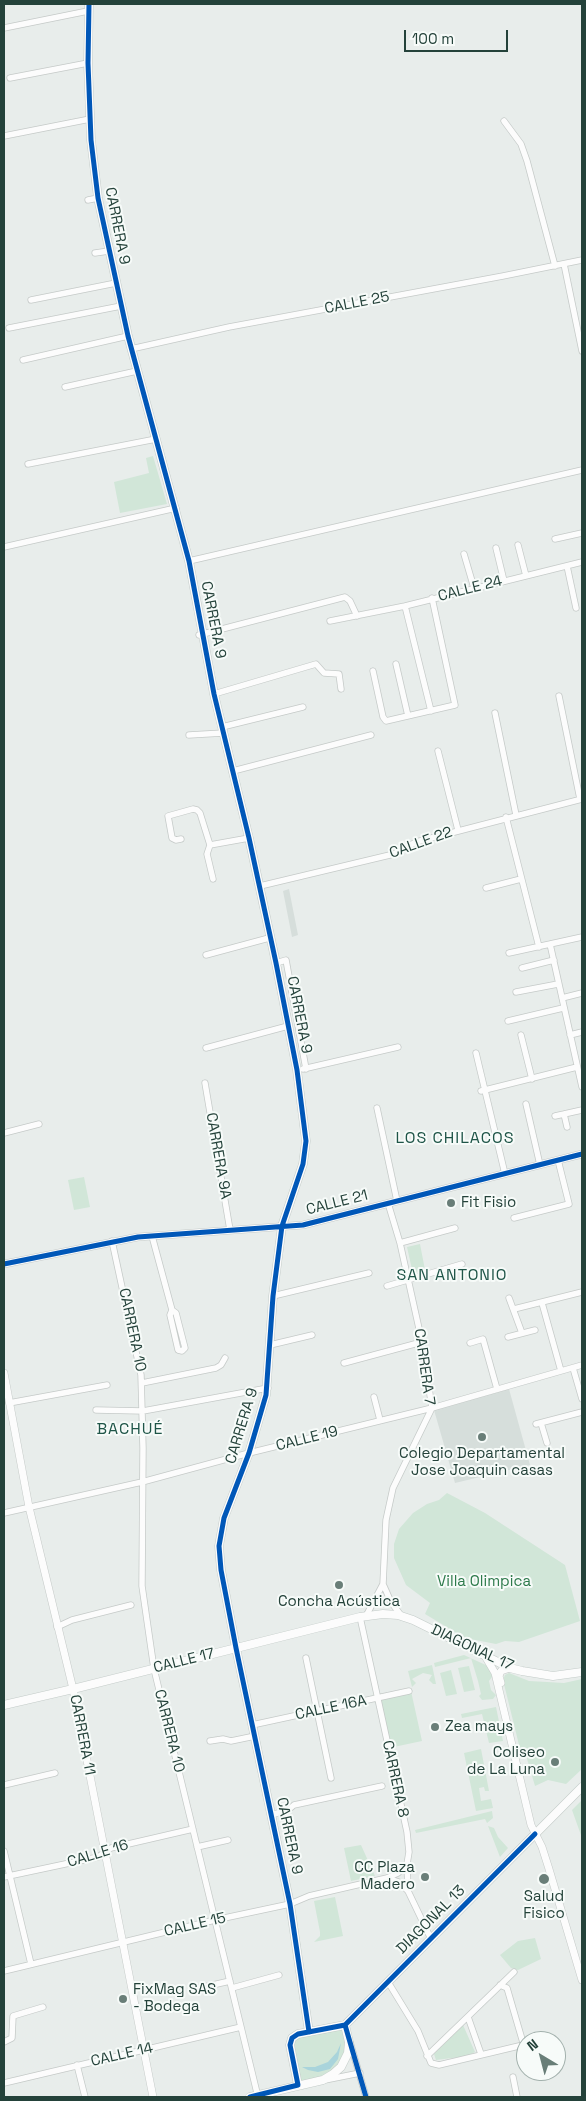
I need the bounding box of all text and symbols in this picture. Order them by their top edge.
scale bar [406,20,510,52]
text: 100 m [412,29,454,48]
street label: CARRERA 9 [101,186,133,266]
street label: CALLE 25 [323,288,391,318]
street label: CALLE 24 [436,572,504,606]
street label: CARRERA 9 [197,580,229,660]
street label: CALLE 22 [387,823,455,863]
street label: CARRERA 9 [283,975,315,1055]
street label: CARRERA 9A [202,1111,234,1201]
district label: LOS CHILACOS [394,1129,516,1149]
street label: CALLE 21 [304,1187,370,1219]
place label: Fit Fisio [461,1194,516,1212]
marker: Fit Fisio [445,1197,457,1209]
district label: SAN ANTONIO [395,1266,509,1286]
street label: CARRERA 10 [114,1287,150,1373]
street label: CARRERA 7 [410,1327,438,1407]
street label: CARRERA 9 [222,1386,262,1466]
district label: BACHUÉ [96,1420,164,1440]
street label: CALLE 19 [274,1423,340,1455]
marker: Colegio Departamental Jose Joaquin casas [476,1431,488,1443]
place label: Colegio Departamental Jose Joaquin casas [399,1445,565,1480]
park label: Villa Olimpica [437,1573,531,1591]
marker: Concha Acústica [333,1579,345,1591]
place label: Concha Acústica [278,1593,400,1611]
street label: DIAGONAL 17 [428,1621,516,1675]
street label: CALLE 17 [152,1645,216,1677]
street label: CARRERA 10 [150,1688,188,1774]
street label: CALLE 16A [294,1692,368,1724]
street label: CARRERA 11 [65,1693,99,1777]
place label: Zea mays [445,1718,513,1736]
marker: Zea mays [429,1721,441,1733]
street label: CARRERA 8 [378,1739,412,1819]
place label: Coliseo de La Luna [467,1744,545,1779]
marker: Coliseo de La Luna [549,1756,561,1768]
street label: CARRERA 9 [272,1796,306,1876]
street label: CALLE 16 [65,1836,131,1872]
place label: CC Plaza Madero [354,1859,415,1894]
marker: CC Plaza Madero [419,1871,431,1883]
marker: Salud Fisico [537,1872,551,1886]
street label: DIAGONAL 13 [393,1882,469,1958]
place label: Salud Fisico [523,1888,565,1923]
street label: CALLE 15 [162,1909,228,1941]
place label: FixMag SAS - Bodega [133,1981,216,2016]
marker: FixMag SAS - Bodega [117,1993,129,2005]
north arrow [516,2031,566,2081]
text: N [523,2035,542,2055]
street label: CALLE 14 [89,2039,155,2071]

